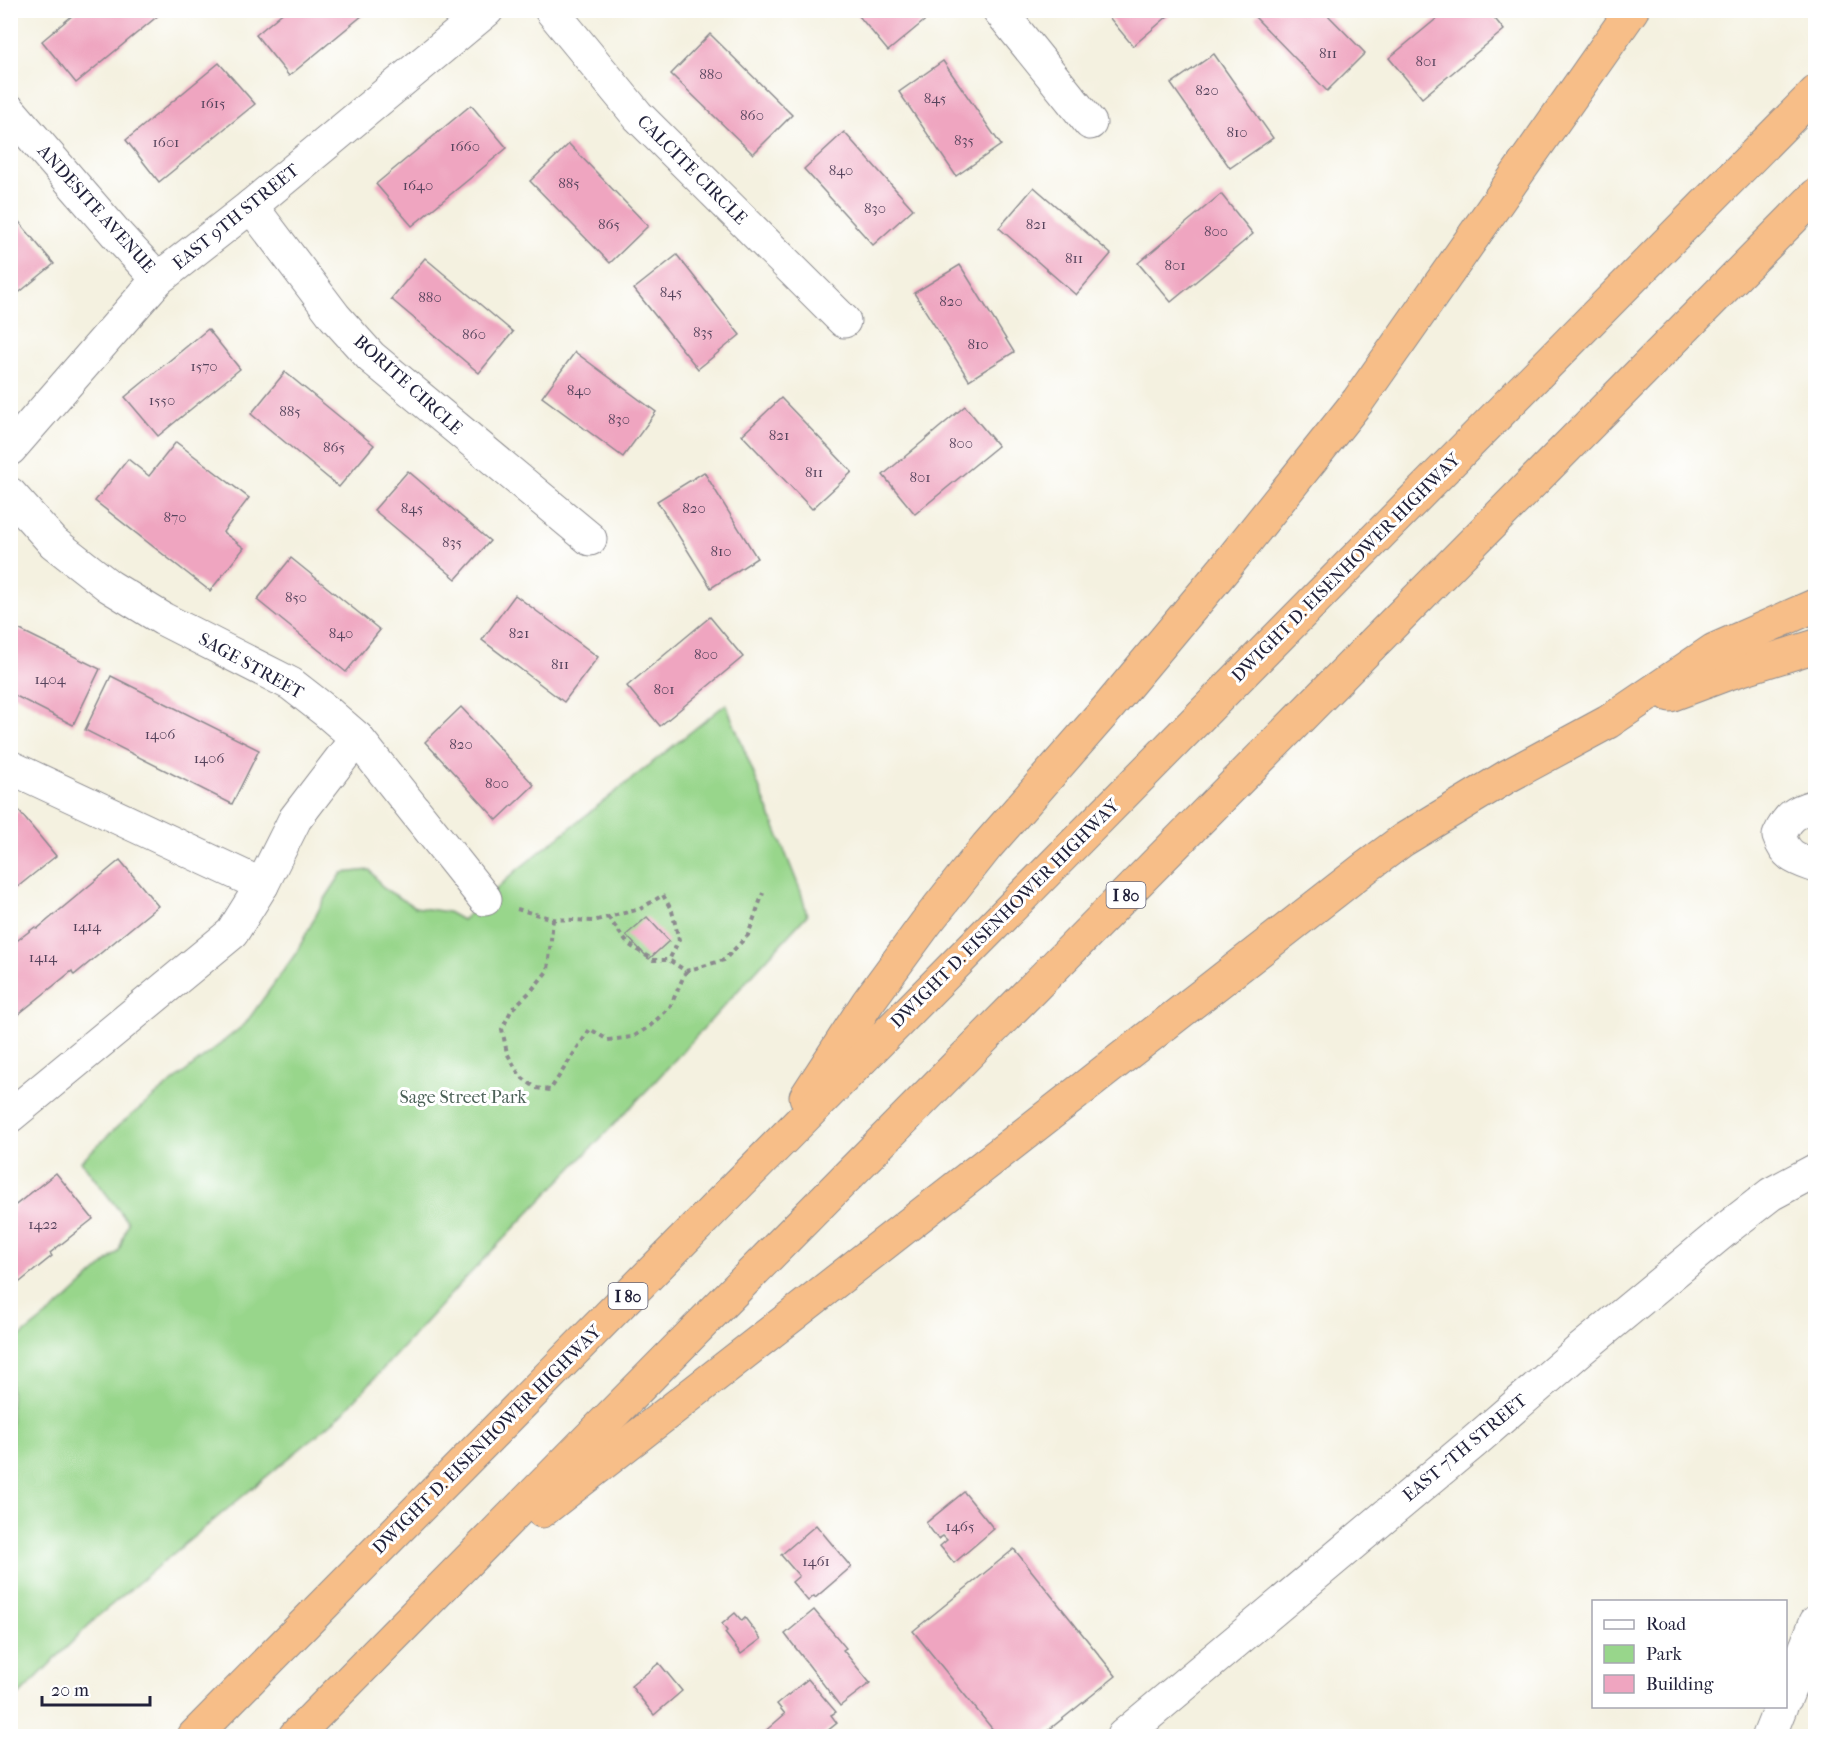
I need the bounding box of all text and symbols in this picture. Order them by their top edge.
house number: 811 [1319,44,1337,62]
house number: 801 [1415,52,1437,70]
house number: 880 [699,65,723,83]
house number: 820 [1195,81,1219,99]
house number: 845 [924,89,946,107]
house number: 1615 [200,94,226,112]
house number: 860 [740,106,764,124]
street label: CALCITE CIRCLE [633,111,751,229]
house number: 810 [1226,123,1248,141]
house number: 835 [954,131,974,149]
house number: 1601 [153,133,179,151]
house number: 1660 [450,137,480,155]
street label: ANDESITE AVENUE [32,140,159,277]
street label: EAST 9TH STREET [169,159,304,274]
house number: 840 [829,161,853,179]
house number: 885 [558,174,580,192]
house number: 1640 [403,176,433,194]
house number: 830 [864,199,886,217]
house number: 865 [598,215,620,233]
house number: 821 [1026,215,1046,233]
house number: 800 [1204,222,1228,240]
house number: 811 [1065,249,1083,267]
house number: 801 [1164,256,1186,274]
house number: 845 [660,283,682,301]
house number: 880 [418,288,442,306]
house number: 820 [939,292,963,310]
house number: 835 [693,323,713,341]
house number: 860 [462,325,486,343]
street label: BORITE CIRCLE [350,331,466,439]
house number: 810 [967,335,989,353]
house number: 1570 [190,357,218,375]
house number: 840 [567,381,591,399]
house number: 1550 [149,391,175,409]
house number: 885 [279,402,301,420]
house number: 830 [608,410,630,428]
house number: 821 [769,426,789,444]
house number: 800 [949,434,973,452]
house number: 865 [323,438,345,456]
street label: DWIGHT D. EISENHOWER HIGHWAY [1227,449,1465,687]
house number: 811 [805,463,823,481]
house number: 801 [909,468,931,486]
house number: 845 [401,499,423,517]
house number: 820 [682,499,706,517]
house number: 870 [164,508,187,526]
house number: 835 [442,533,462,551]
house number: 810 [710,542,732,560]
house number: 850 [285,588,307,606]
house number: 840 [329,624,353,642]
house number: 821 [509,624,529,642]
street label: SAGE STREET [195,629,308,704]
house number: 800 [694,645,718,663]
house number: 811 [551,655,569,673]
house number: 1404 [34,670,67,688]
house number: 801 [653,680,675,698]
house number: 1406 [145,725,176,743]
house number: 820 [449,735,473,753]
house number: 1406 [194,749,225,767]
house number: 800 [485,774,509,792]
street label: DWIGHT D. EISENHOWER HIGHWAY [886,795,1124,1033]
road number: I 80 [1106,882,1146,908]
house number: 1414 [73,917,102,935]
house number: 1414 [29,948,58,966]
park label: Sage Street Park [399,1087,527,1108]
house number: 1422 [28,1215,58,1233]
road number: I 80 [608,1283,648,1309]
street label: DWIGHT D. EISENHOWER HIGHWAY [368,1321,606,1559]
street label: EAST 7TH STREET [1399,1389,1532,1506]
house number: 1465 [946,1517,974,1535]
house number: 1461 [802,1552,830,1570]
legend [1592,1600,1787,1708]
text: Road [1646,1614,1686,1635]
text: Park [1646,1644,1683,1665]
scale bar [42,1669,150,1707]
text: Building [1646,1674,1714,1695]
text: 20 m [51,1680,89,1701]

